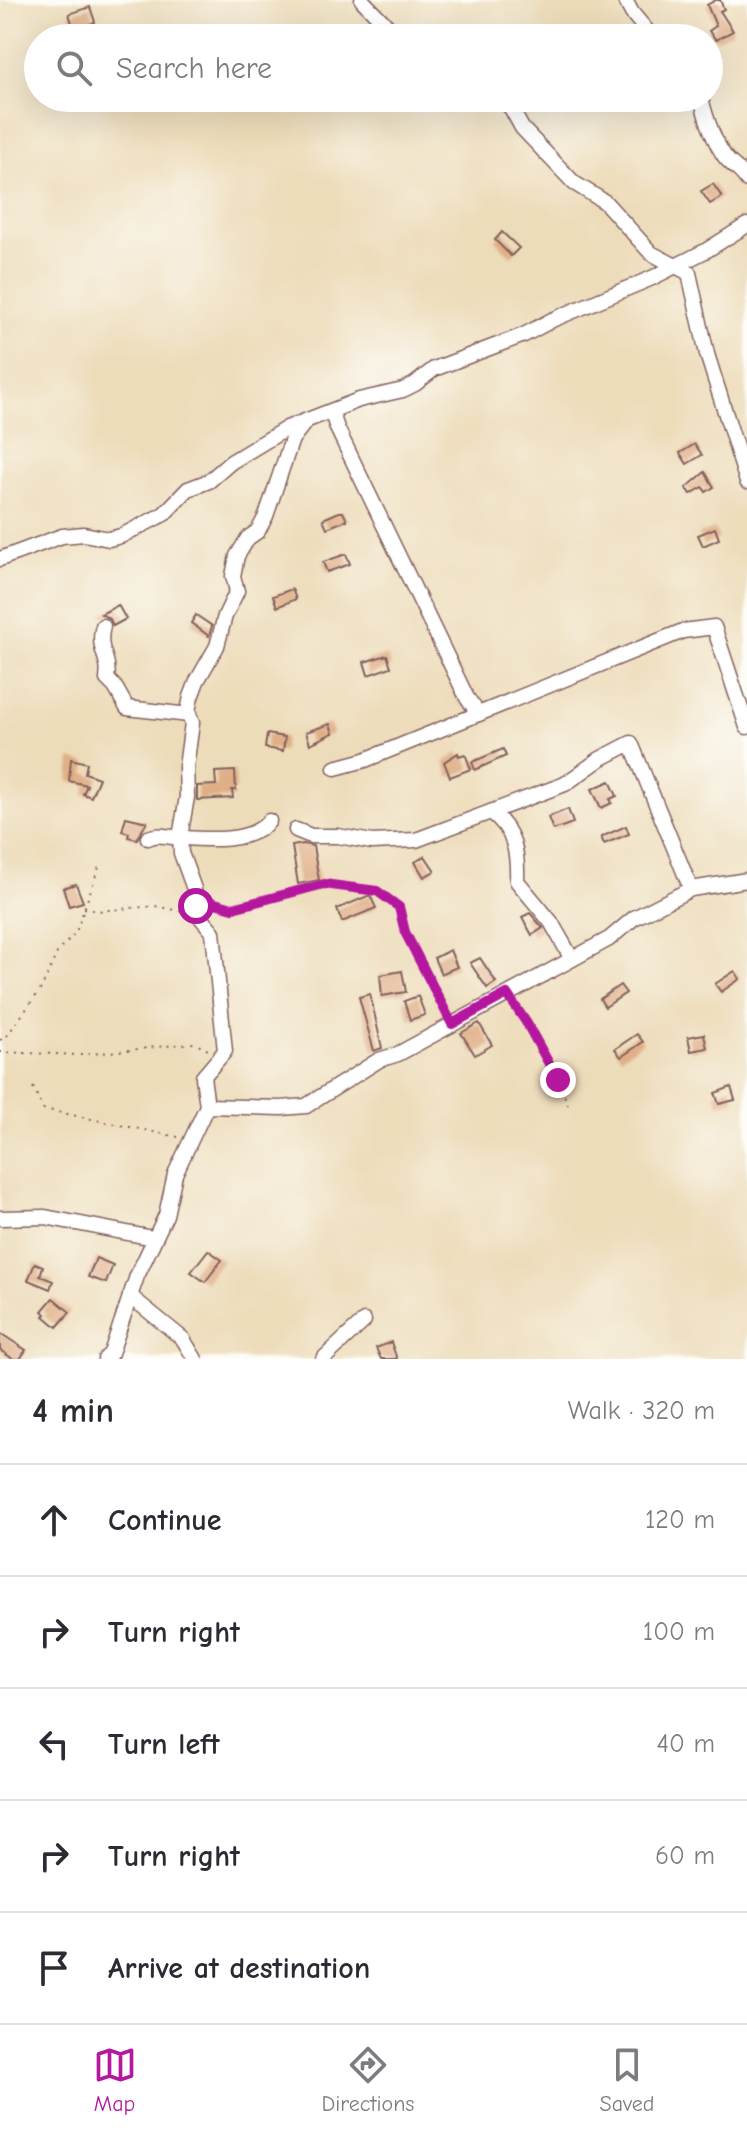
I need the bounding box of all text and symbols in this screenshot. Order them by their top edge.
search box [24,24,723,112]
icon: search [52,46,96,90]
text: Search here [116,51,272,86]
route start [178,888,214,924]
route end [540,1062,576,1098]
text: 4 min [32,1391,114,1431]
text: Walk · 320 m [568,1396,715,1426]
icon: ahead [32,1498,76,1542]
text: Continue [108,1503,222,1538]
text: 120 m [645,1505,715,1535]
icon: right [32,1610,76,1654]
text: Turn right [108,1615,240,1650]
text: 100 m [643,1617,715,1647]
icon: left [32,1722,76,1766]
text: Turn left [108,1727,220,1762]
text: 40 m [656,1729,715,1759]
icon: right [32,1834,76,1878]
text: Turn right [108,1839,240,1874]
text: 60 m [655,1841,715,1871]
icon: arrive [32,1946,76,1990]
text: Arrive at destination [108,1951,370,1986]
tab: Map [93,2043,137,2117]
tab: Directions [322,2043,415,2117]
tab: Saved [600,2043,654,2117]

